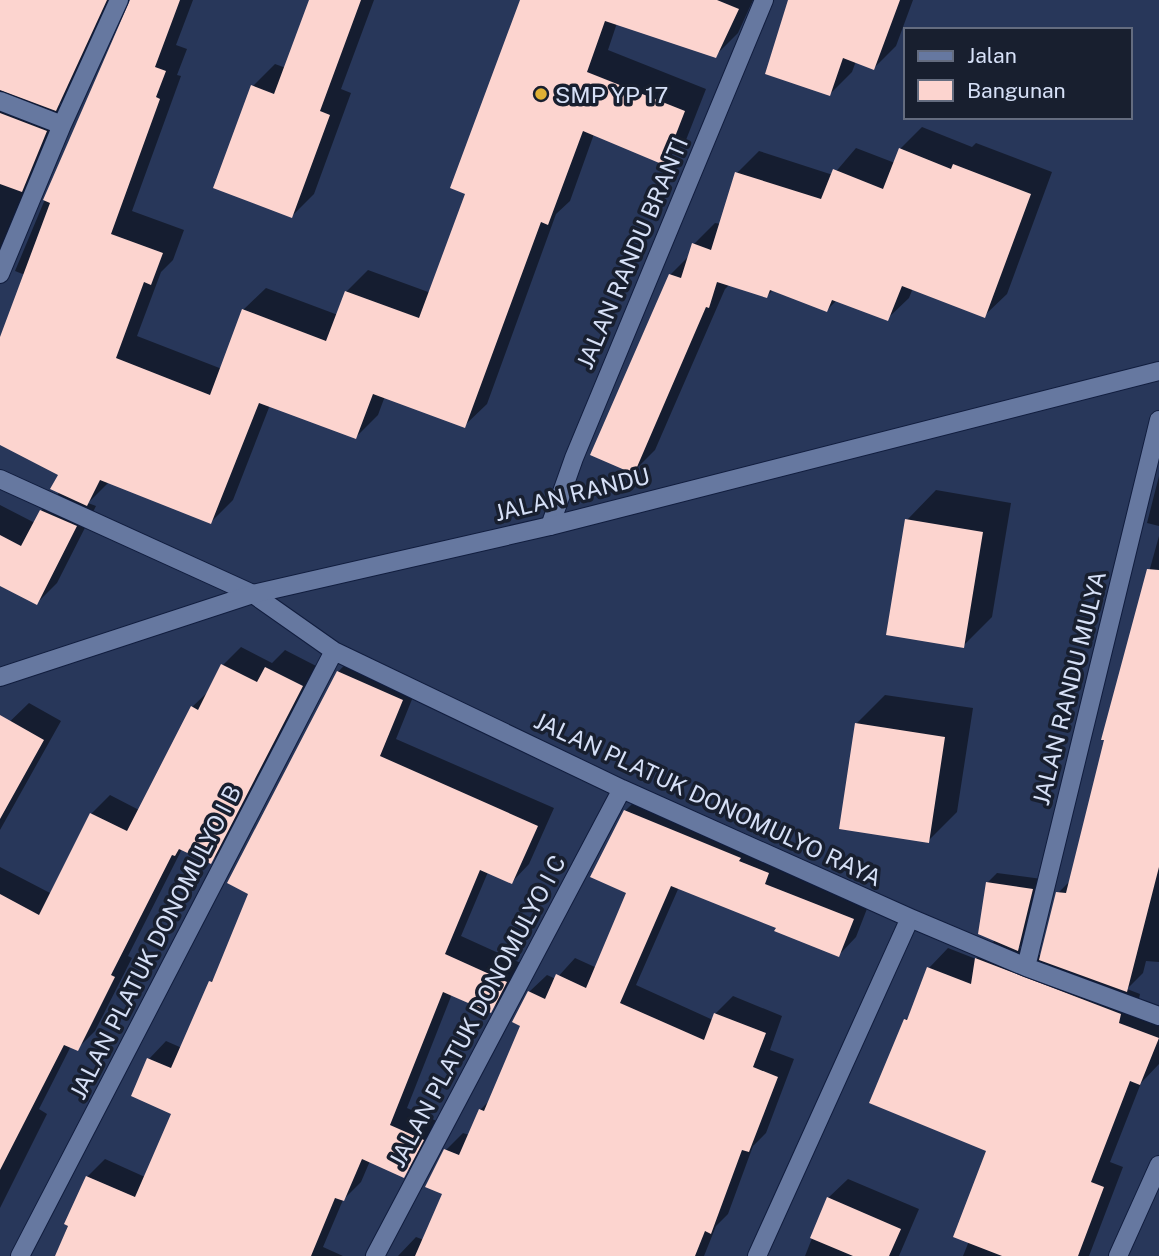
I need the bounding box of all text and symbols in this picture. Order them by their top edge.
legend [904,28,1131,119]
text: Jalan [967,43,1017,68]
text: Bangunan [967,78,1066,103]
place label: SMP YP 17 [555,81,668,108]
marker: SMP YP 17 [533,86,549,102]
street label: JALAN RANDU BRANTI [571,133,693,373]
street label: JALAN RANDU [492,462,652,526]
street label: JALAN RANDU MULYA [1027,568,1111,808]
street label: JALAN PLATUK DONOMULYO RAYA [530,706,886,892]
street label: JALAN PLATUK DONOMULYO I B [64,780,246,1104]
street label: JALAN PLATUK DONOMULYO I C [383,850,571,1172]

